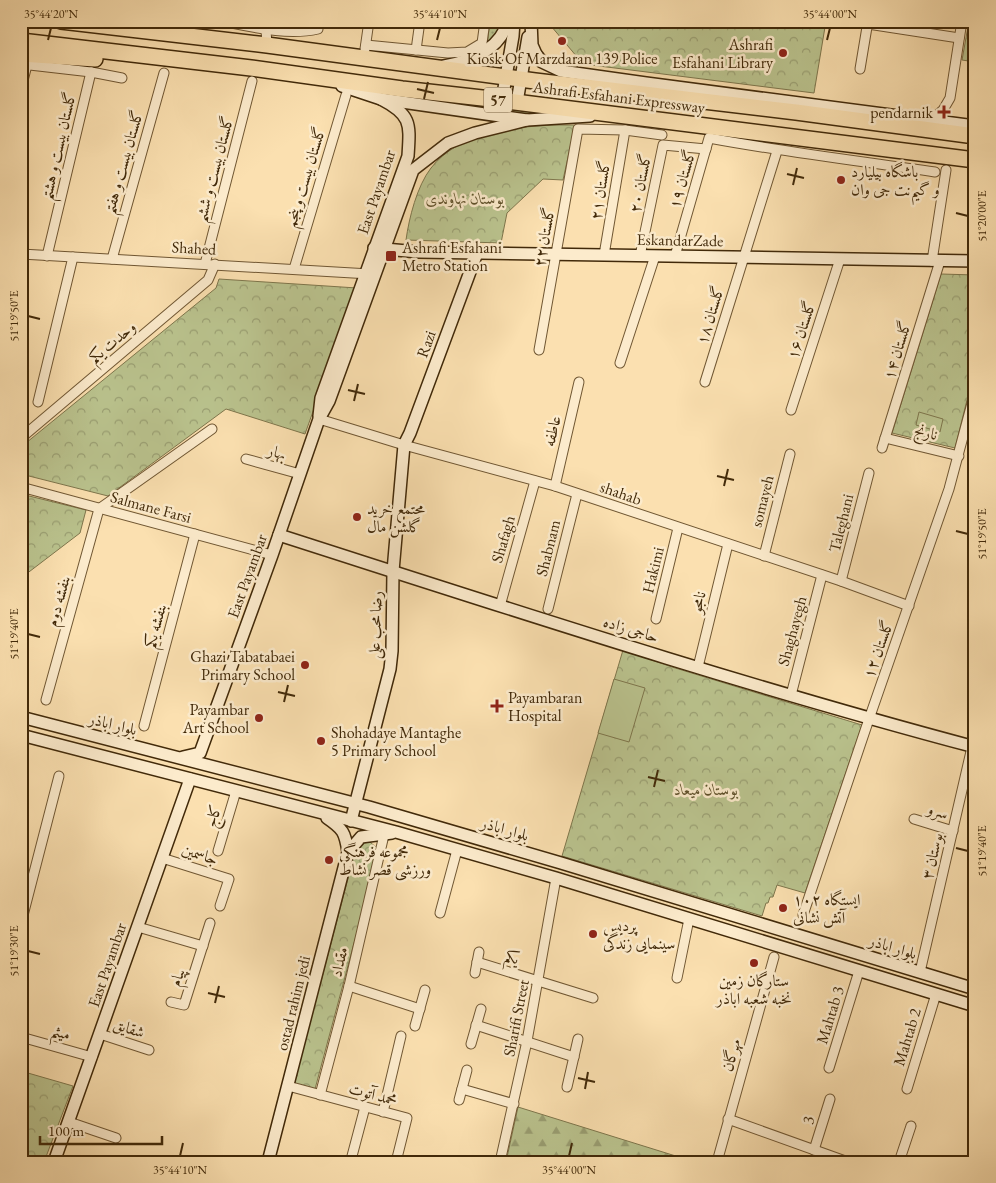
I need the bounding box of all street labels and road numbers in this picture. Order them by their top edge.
street label: Ashrafi Esfahani Expressway [531,76,707,118]
road number: 57 [484,88,512,112]
street label: گلستان بیست و هشتم [35,90,86,203]
street label: گلستان بیست و هفتم [98,108,154,218]
street label: گلستان بیست و ششم [190,113,244,226]
street label: گلستان بیست و پنجم [280,124,335,231]
street label: East Payambar [352,146,400,237]
street label: گلستان ۱۹ [664,147,700,211]
street label: گلستان ۲۰ [624,151,656,215]
street label: گلستان ۲۱ [585,159,615,221]
street label: گلستان ۲۲ [528,206,560,268]
street label: EskandarZade [636,229,724,251]
street label: Shahed [171,236,218,260]
street label: گلستان ۱۸ [691,283,729,347]
street label: گلستان ۱۶ [782,298,820,362]
street label: وحدت یکم [84,316,143,372]
street label: گلستان ۱۴ [878,318,916,382]
street label: Razi [411,327,441,360]
street label: عاطفه [538,413,566,449]
street label: نارنج [911,419,940,448]
street label: بهار [263,439,289,465]
street label: somayeh [745,473,779,529]
street label: shahab [597,476,645,510]
street label: Salmane Farsi [108,486,194,528]
street label: Taleghani [824,492,858,554]
street label: Shafagh [486,513,520,565]
street label: Shabnam [531,517,565,578]
street label: East Payambar [222,530,272,621]
street label: Hakimi [637,545,669,595]
street label: بنفشه دوم [41,573,79,630]
street label: نامجو [685,589,711,617]
street label: رضا محب علی [363,591,388,660]
street label: Shaghayegh [773,594,811,668]
street label: بنفشه یکم [139,601,176,652]
street label: حاجی زاده [601,611,661,647]
street label: گلستان ۱۲ [858,617,898,681]
street label: بلوار اباذر [85,707,139,740]
street label: سرو [923,797,951,824]
street label: کاج [200,802,230,831]
street label: بلوار اباذر [477,812,531,846]
street label: بوستان ۳ [916,831,948,881]
street label: جاسمین [179,838,221,870]
street label: East Payambar [83,919,131,1010]
street label: بلوار اباذر [865,929,920,964]
street label: مقداد [325,945,353,979]
street label: یکم [501,945,523,974]
street label: ostad rahim jedi [271,953,315,1053]
street label: پیام [164,965,194,990]
street label: Sharifi Street [498,978,534,1058]
street label: Mahtab 3 [811,983,849,1046]
street label: Mahtab 2 [888,1005,926,1068]
street label: شقایق [111,1013,147,1043]
street label: میثم [47,1019,73,1050]
street label: مهرگان [716,1036,746,1074]
street label: محمد آتوت [346,1077,400,1111]
street label: 3 [797,1113,819,1127]

